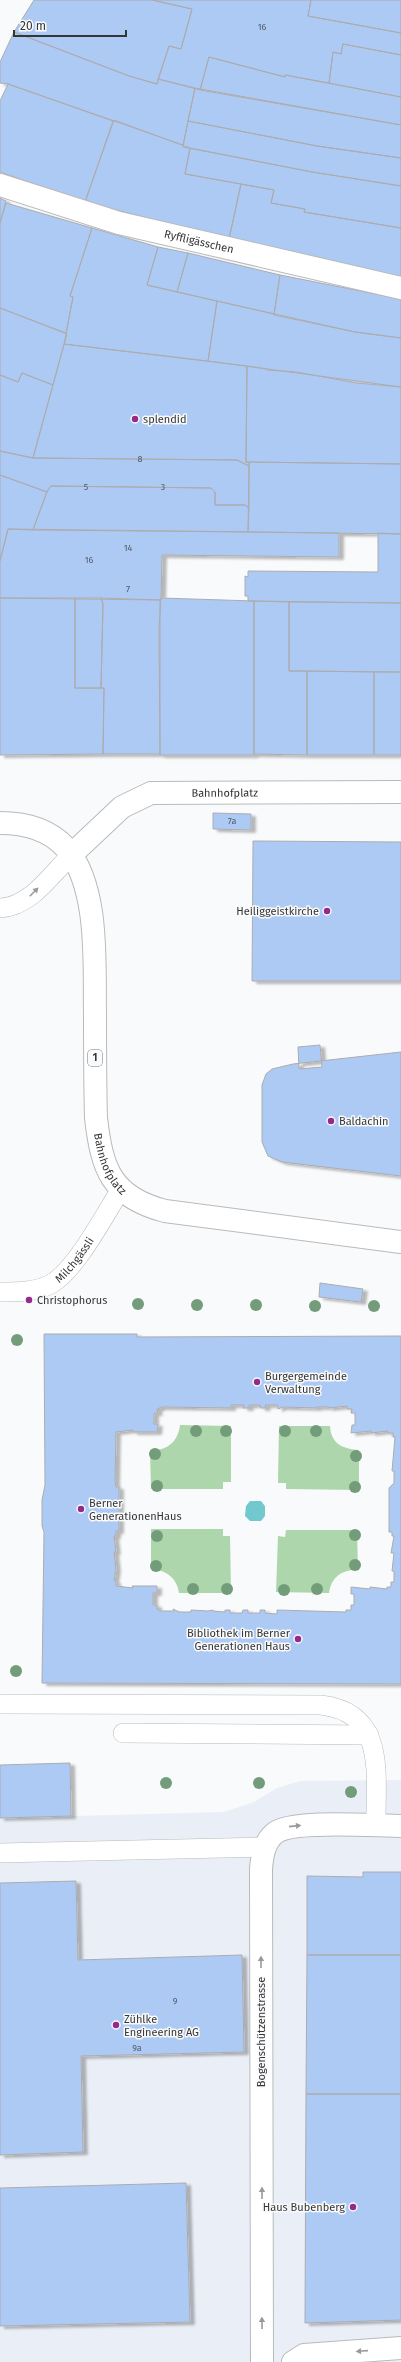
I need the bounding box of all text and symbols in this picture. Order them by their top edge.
scale bar [14,12,126,38]
text: 20 m [20,19,46,33]
house number: 16 [258,22,267,32]
street label: Ryffligässchen [163,227,235,256]
place label: splendid [143,413,187,426]
marker: splendid [130,414,140,424]
house number: 8 [138,454,143,464]
house number: 5 [84,482,89,492]
house number: 3 [161,482,165,492]
house number: 14 [124,543,133,553]
house number: 16 [85,555,94,565]
house number: 7 [126,584,130,594]
street label: Bahnhofplatz [191,786,258,799]
house number: 7a [228,816,236,826]
one-way arrow [29,887,39,897]
place label: Heiliggeistkirche [236,905,319,918]
marker: Heiliggeistkirche [322,906,332,916]
road number: 1 [88,1050,102,1066]
place label: Baldachin [339,1115,389,1128]
marker: Baldachin [326,1116,336,1126]
street label: Bahnhofplatz [92,1132,129,1197]
street label: Milchgässli [52,1235,96,1285]
place label: Christophorus [37,1294,107,1307]
marker: Christophorus [24,1295,34,1305]
place label: Burgergemeinde Verwaltung [265,1370,347,1396]
marker: Burgergemeinde Verwaltung [252,1377,262,1387]
place label: Berner GenerationenHaus [89,1497,182,1523]
marker: Berner GenerationenHaus [76,1504,86,1514]
place label: Bibliothek im Berner Generationen Haus [187,1627,291,1653]
marker: Bibliothek im Berner Generationen Haus [293,1634,303,1644]
one-way arrow [289,1823,301,1830]
one-way arrow [258,1955,264,1968]
street label: Bogenschützenstrasse [255,1977,268,2087]
house number: 9 [173,1996,178,2006]
place label: Zühlke Engineering AG [124,2013,199,2039]
marker: Zühlke Engineering AG [111,2020,121,2030]
house number: 9a [132,2043,142,2053]
one-way arrow [259,2186,265,2199]
place label: Haus Bubenberg [263,2201,345,2214]
marker: Haus Bubenberg [348,2202,358,2212]
one-way arrow [259,2316,265,2329]
one-way arrow [356,2347,368,2354]

